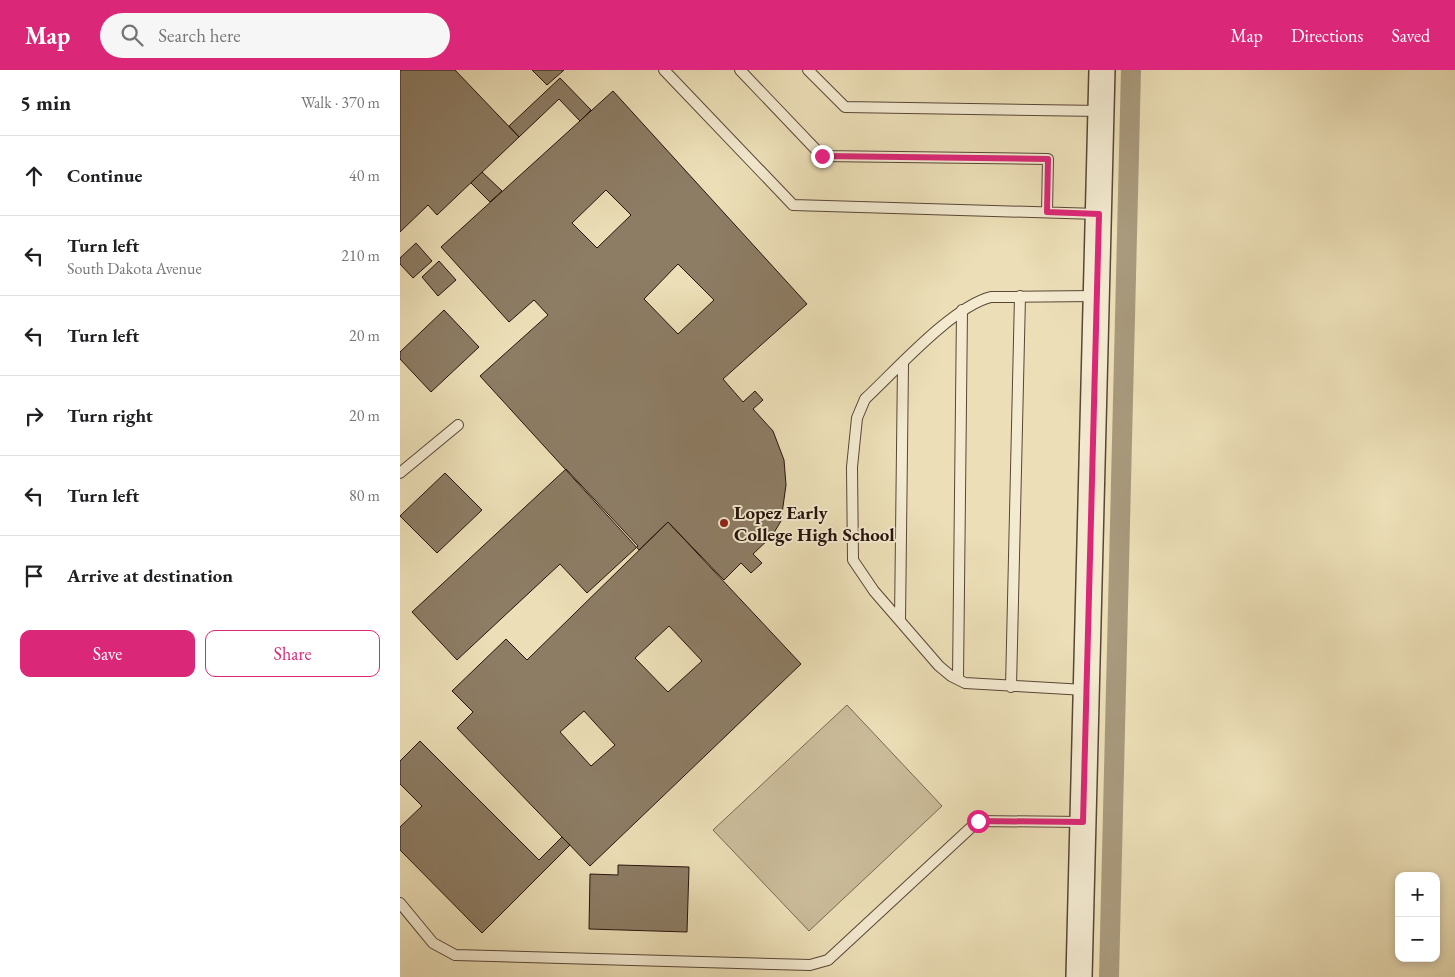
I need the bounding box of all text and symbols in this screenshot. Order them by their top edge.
search box [100,13,450,58]
text: Map [25,20,70,51]
icon: search [118,21,146,49]
text: Search here [158,23,241,48]
text: Map [1231,24,1263,47]
text: Directions [1291,24,1363,47]
text: Saved [1391,24,1430,47]
text: 5 min [20,89,71,116]
text: Walk · 370 m [301,92,380,113]
route end [811,145,834,168]
icon: ahead [20,162,48,190]
text: Continue [67,163,142,188]
text: 40 m [349,165,380,186]
text: Turn left [67,233,139,258]
icon: left [20,242,48,270]
text: 210 m [341,245,380,266]
text: South Dakota Avenue [67,258,202,279]
icon: left [20,322,48,350]
text: Turn left [67,323,139,348]
text: 20 m [349,325,380,346]
icon: right [20,402,48,430]
text: Turn right [67,403,153,428]
text: 20 m [349,405,380,426]
icon: left [20,482,48,510]
text: Turn left [67,483,139,508]
text: 80 m [349,485,380,506]
place label: Lopez Early College High School [734,500,895,547]
marker: Lopez Early College High School [718,517,730,529]
icon: arrive [20,562,48,590]
text: Arrive at destination [67,563,233,588]
button: Save [20,630,195,677]
button: Share [205,630,380,677]
route start [967,810,990,833]
map controls [1395,872,1440,962]
button: + [1395,872,1440,917]
button: − [1395,917,1440,962]

